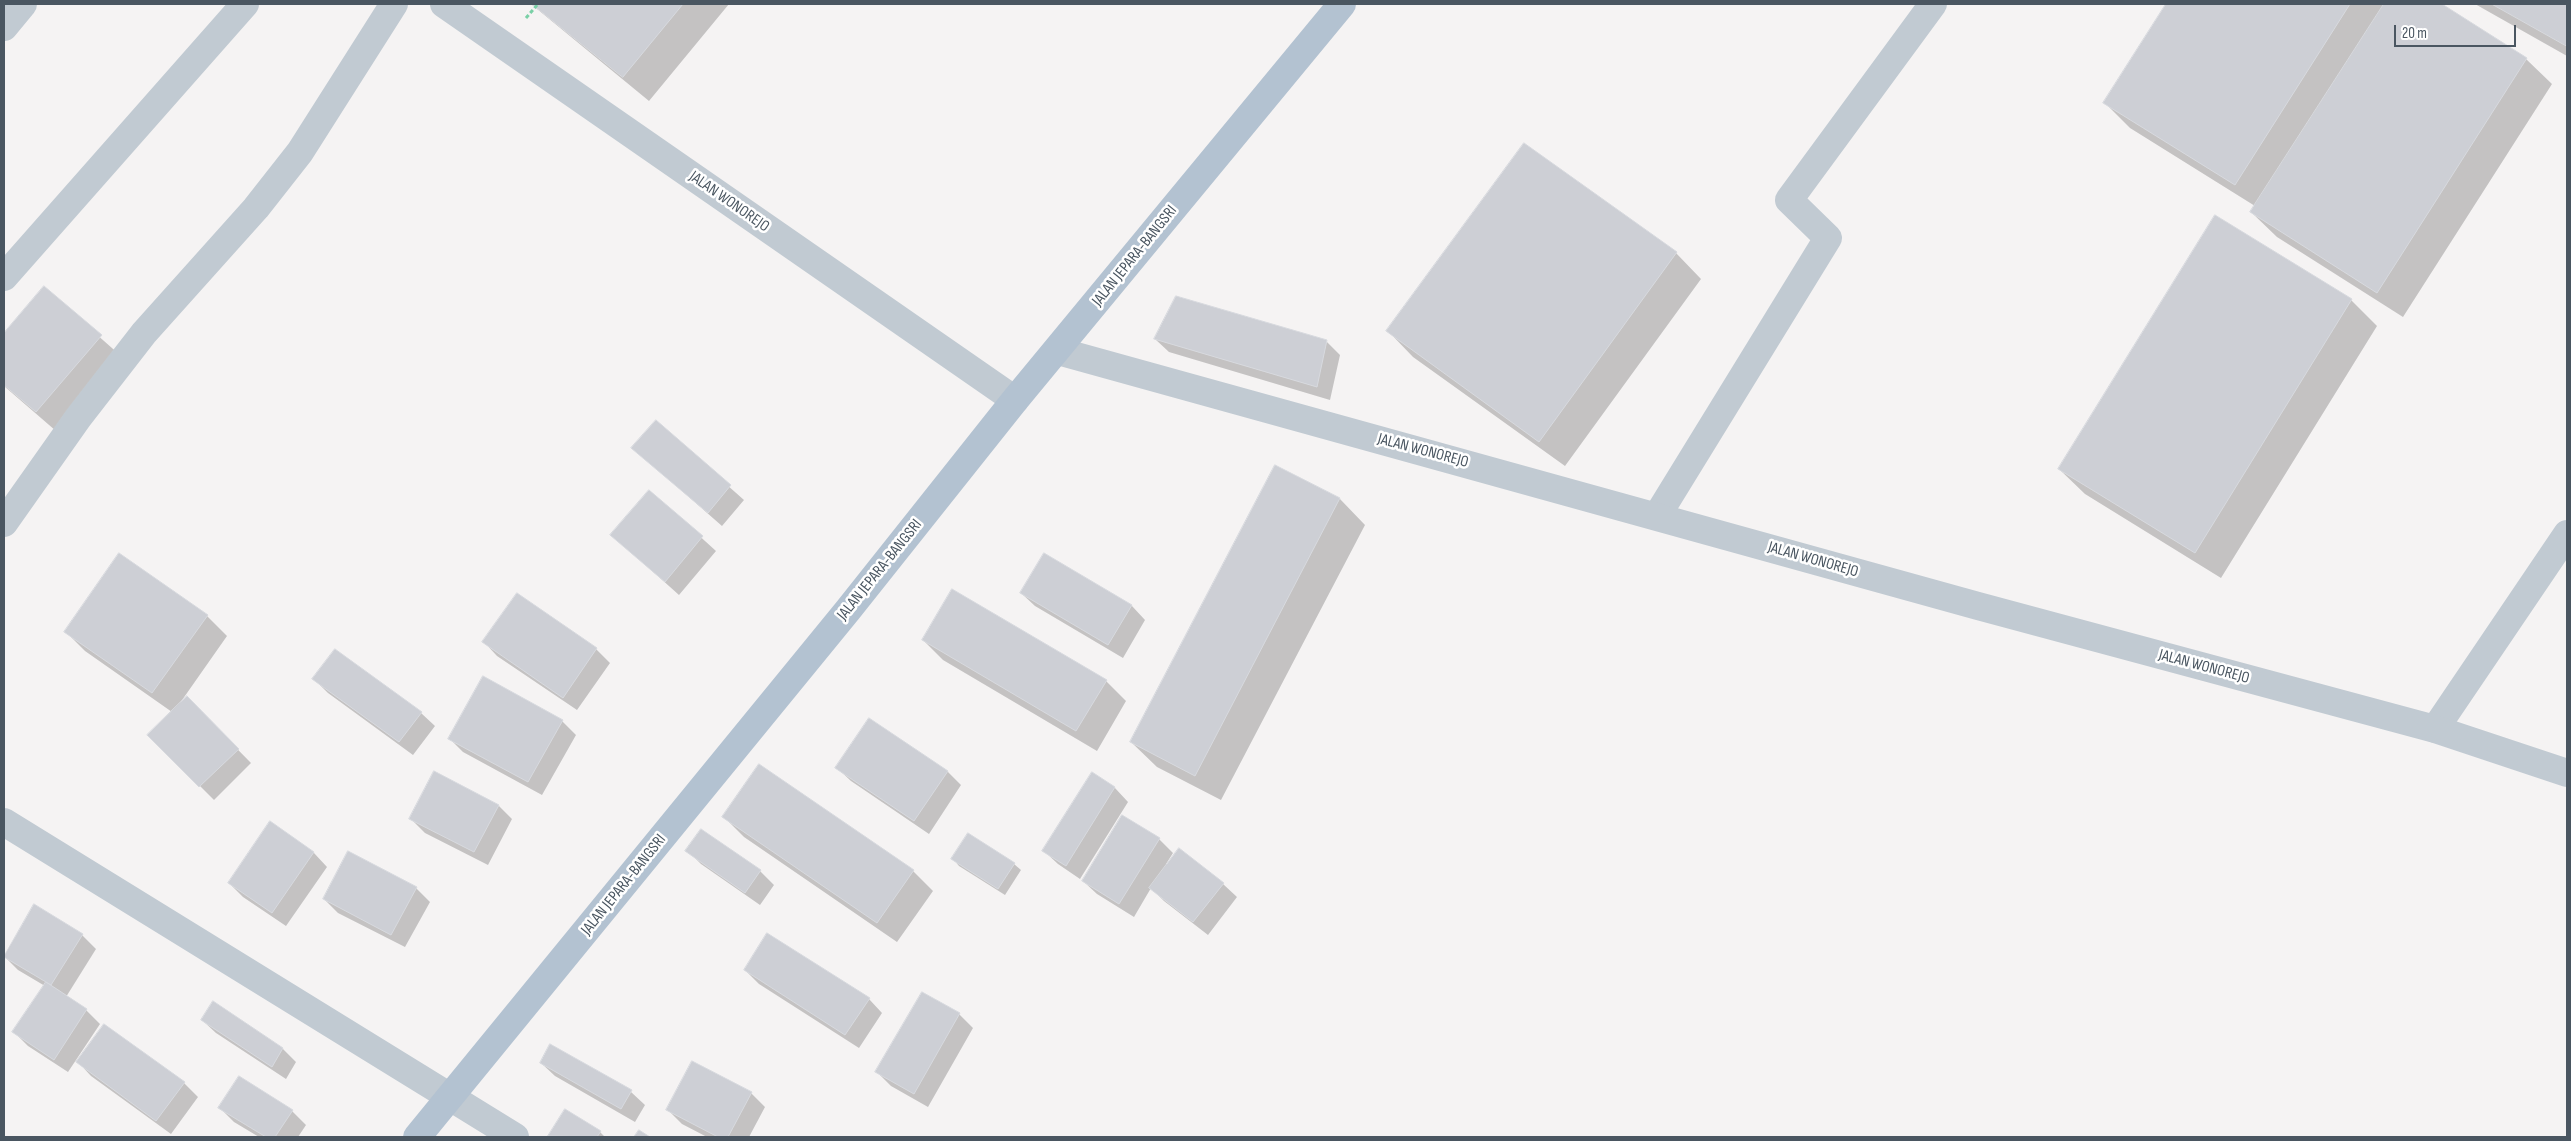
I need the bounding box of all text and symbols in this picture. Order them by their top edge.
scale bar [2396,15,2518,47]
text: 20 m [2402,24,2427,43]
street label: JALAN WONOREJO [685,167,773,237]
street label: JALAN JEPARA-BANGSRI [1089,202,1181,310]
street label: JALAN WONOREJO [1376,430,1470,472]
street label: JALAN JEPARA-BANGSRI [834,516,926,624]
street label: JALAN WONOREJO [1766,538,1860,582]
street label: JALAN WONOREJO [2157,646,2251,688]
street label: JALAN JEPARA-BANGSRI [578,831,670,939]

